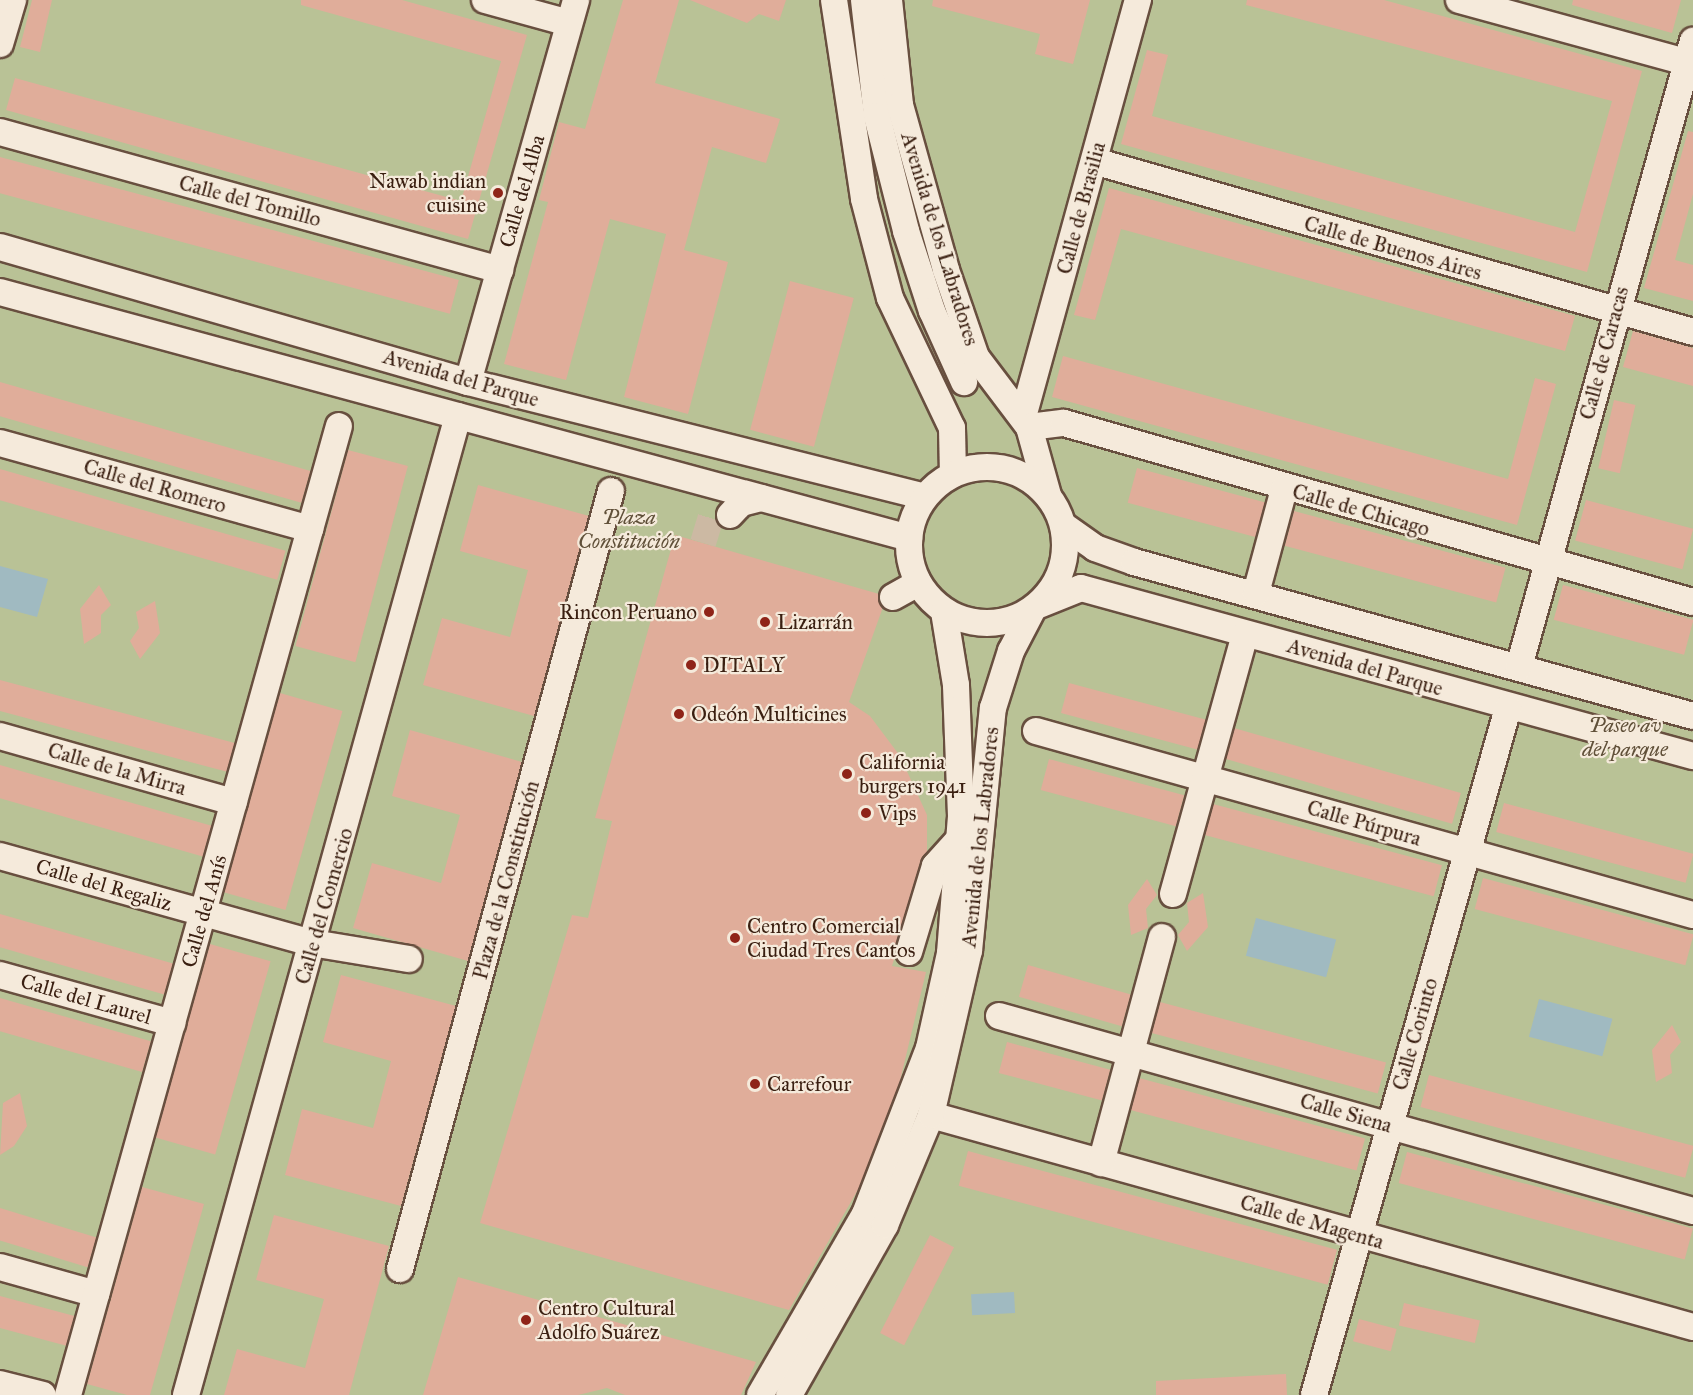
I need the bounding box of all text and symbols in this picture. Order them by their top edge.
street label: Avenida de los Labradores [896,129,984,349]
street label: Calle del Alba [494,132,550,250]
street label: Calle de Brasilia [1051,139,1111,277]
place label: Nawab indian cuisine [369,168,486,218]
street label: Calle del Tomillo [176,170,324,232]
marker: Nawab indian cuisine [491,186,505,200]
street label: Calle de Buenos Aires [1301,211,1485,285]
street label: Calle de Caracas [1574,284,1634,422]
street label: Avenida del Parque [380,344,542,412]
street label: Calle del Romero [81,454,229,518]
street label: Calle de Chicago [1290,478,1432,542]
park label: Plaza Constitución [578,504,680,554]
place label: Rincon Peruano [559,599,697,625]
marker: Rincon Peruano [702,605,716,619]
place label: Lizarrán [777,609,853,635]
marker: Lizarrán [758,615,772,629]
street label: Avenida del Parque [1284,633,1446,701]
place label: DITALY [703,652,785,678]
marker: DITALY [684,658,698,672]
place label: Odeón Multicines [691,701,847,727]
marker: Odeón Multicines [672,707,686,721]
park label: Paseo av del parque [1582,712,1668,762]
street label: Avenida de los Labradores [956,725,1004,949]
street label: Calle de la Mirra [45,737,189,801]
place label: California burgers 1941 [859,749,966,799]
marker: California burgers 1941 [840,767,854,781]
street label: Plaza de la Constitución [467,778,545,982]
street label: Calle Púrpura [1304,795,1424,851]
place label: Vips [878,800,917,826]
marker: Vips [859,806,873,820]
street label: Calle del Comercio [290,825,358,987]
street label: Calle del Anís [176,852,232,970]
street label: Calle del Regaliz [33,854,175,916]
place label: Centro Comercial Ciudad Tres Cantos [747,913,915,963]
marker: Centro Comercial Ciudad Tres Cantos [728,931,742,945]
street label: Calle del Laurel [18,968,154,1030]
street label: Calle Corinto [1387,975,1443,1093]
place label: Carrefour [767,1071,851,1097]
marker: Carrefour [748,1077,762,1091]
street label: Calle Siena [1297,1088,1395,1138]
street label: Calle de Magenta [1237,1189,1387,1255]
place label: Centro Cultural Adolfo Suárez [538,1295,675,1345]
marker: Centro Cultural Adolfo Suárez [519,1313,533,1327]

